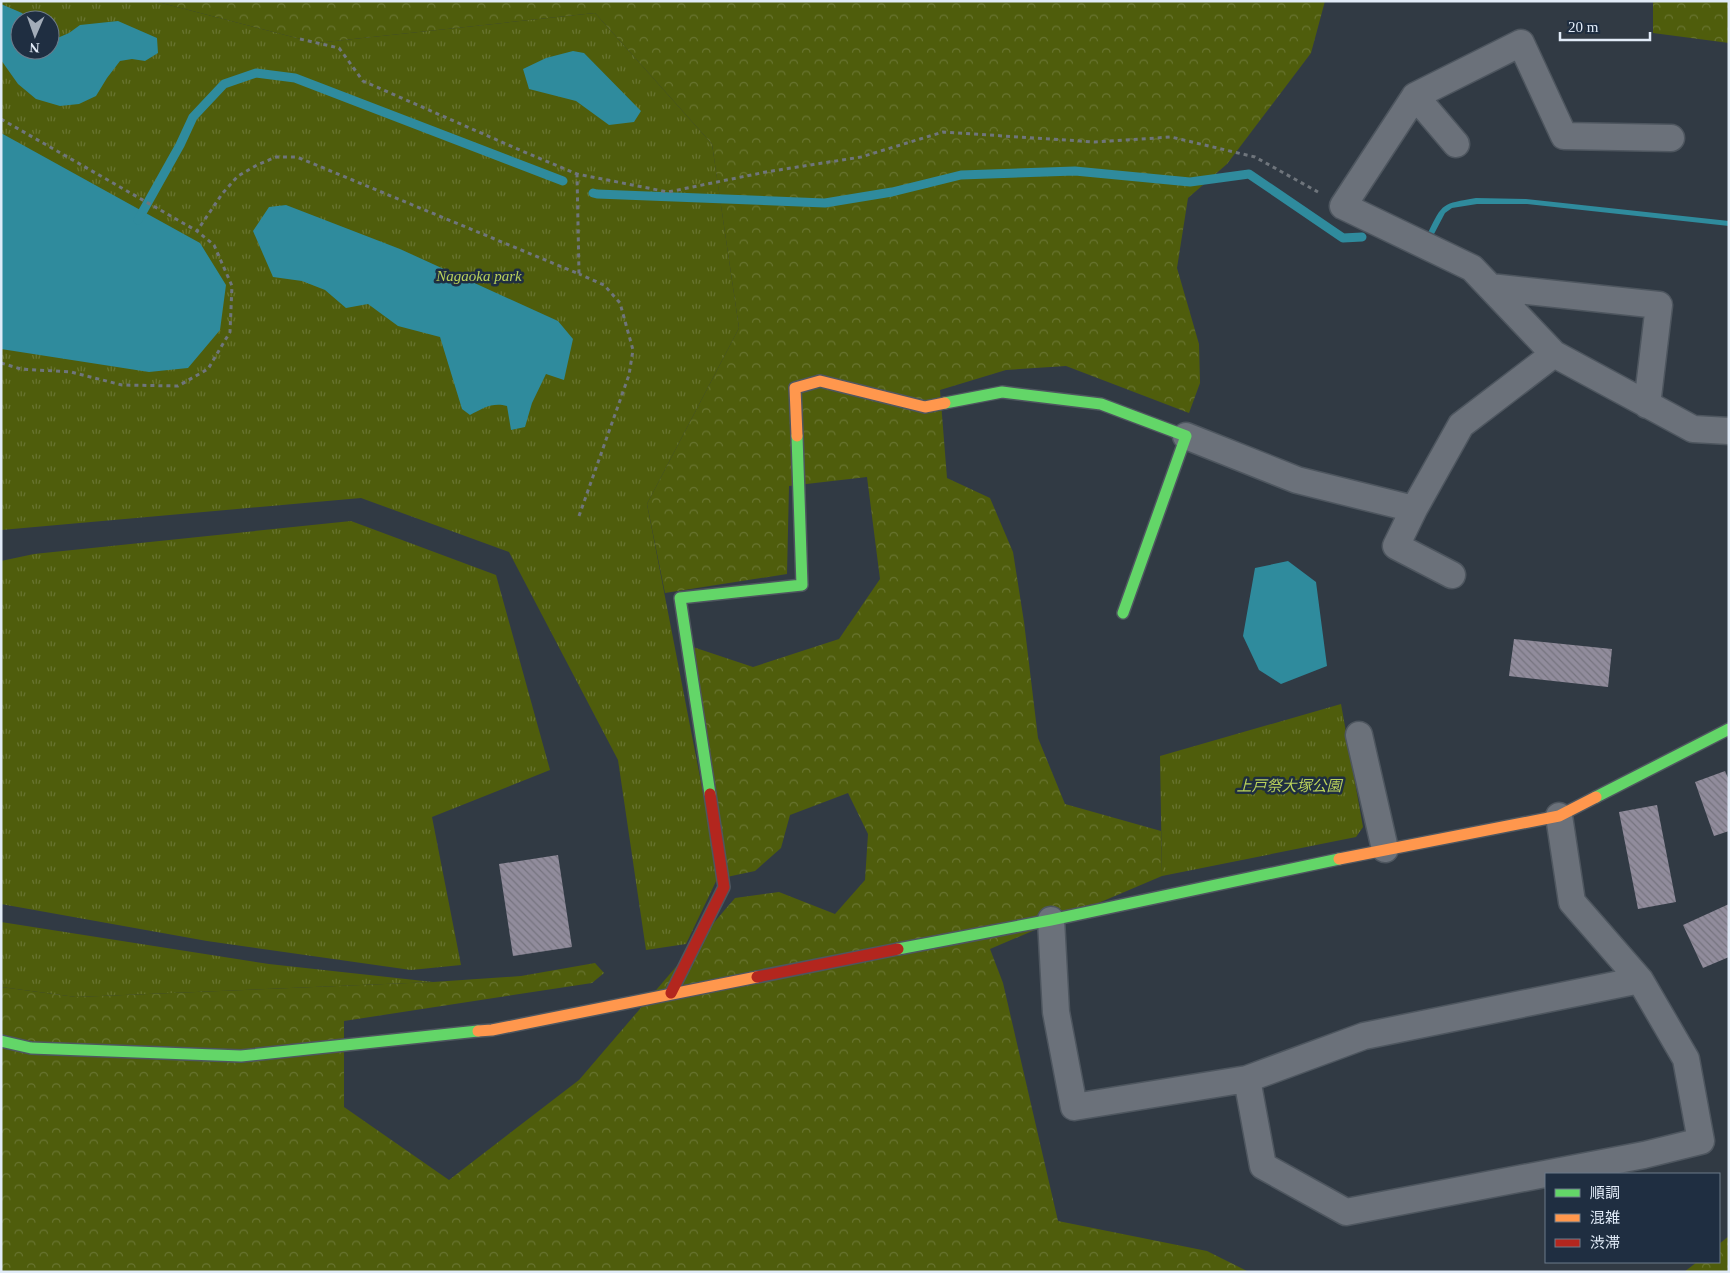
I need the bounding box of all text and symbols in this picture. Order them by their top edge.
north arrow [10,10,60,60]
scale bar [1560,10,1650,42]
text: 20 m [1568,19,1599,35]
text: N [29,40,40,55]
park label: Nagaoka park [435,268,522,284]
park label: 上戸祭大塚公園 [1236,778,1343,794]
legend [1545,1173,1720,1263]
text: 順調 [1590,1185,1620,1201]
text: 混雑 [1590,1210,1620,1226]
text: 渋滞 [1590,1235,1620,1251]

